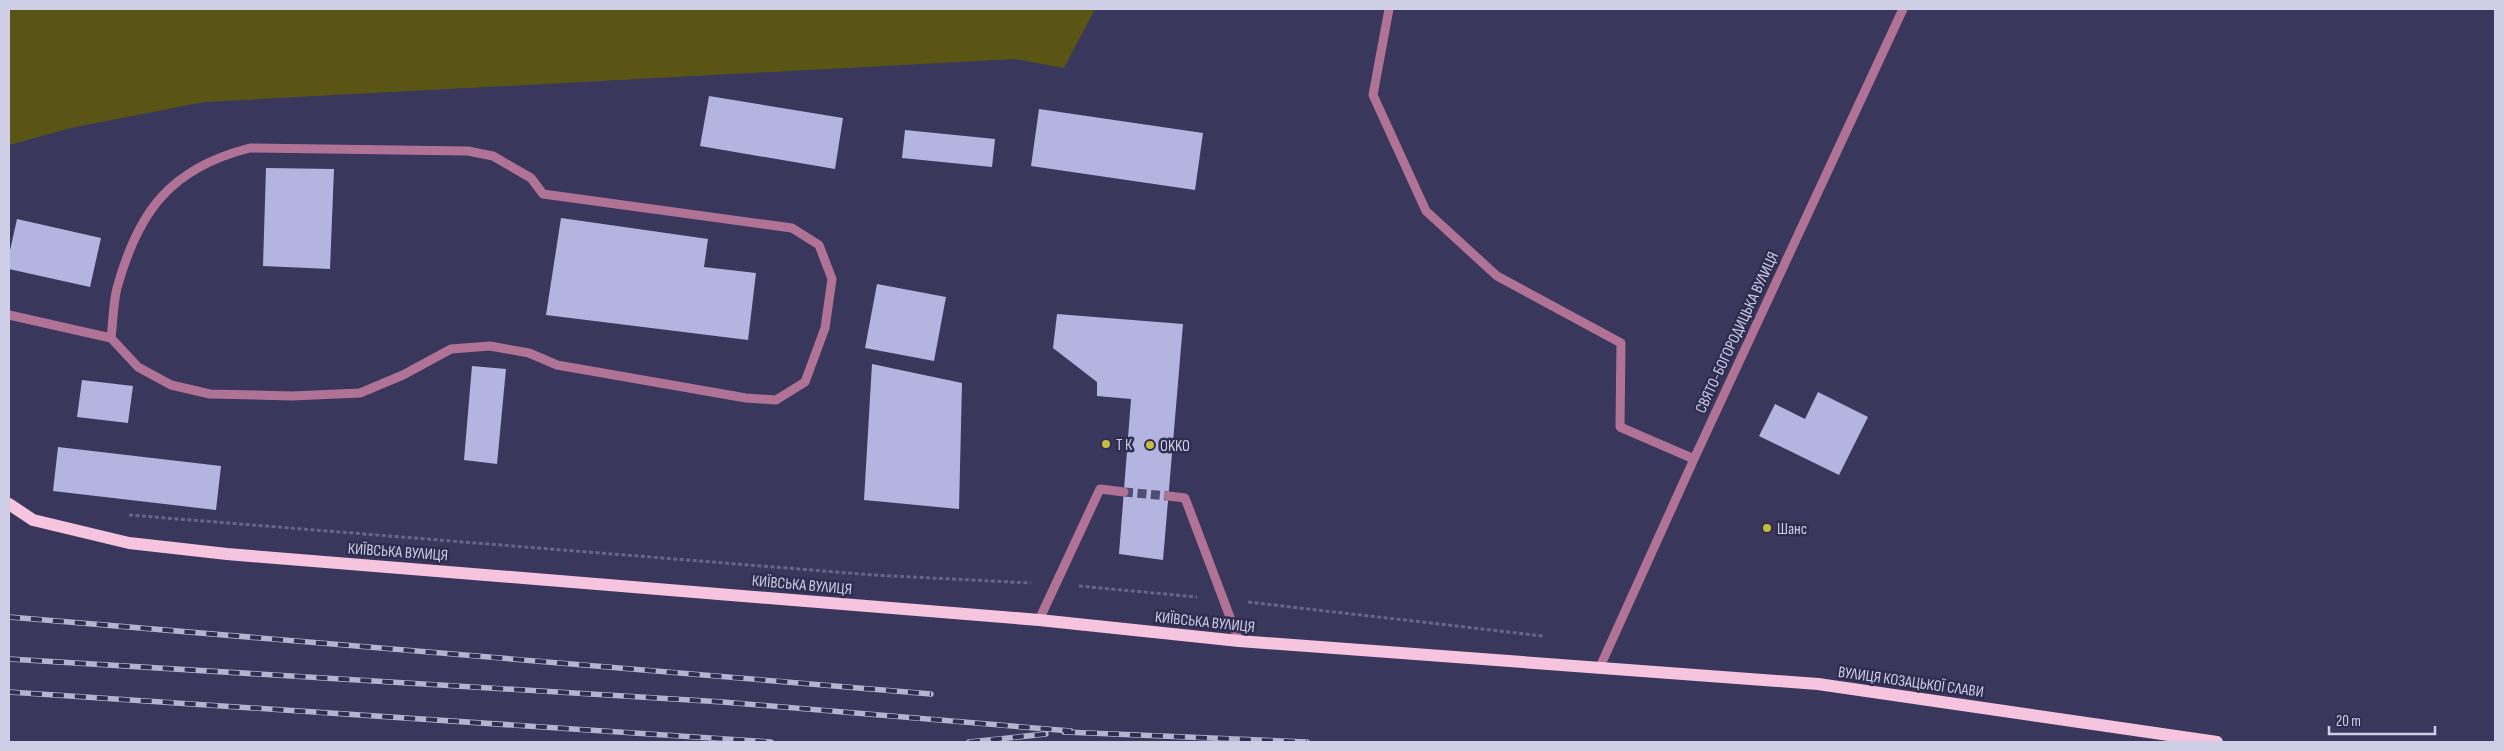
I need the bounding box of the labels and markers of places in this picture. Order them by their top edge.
place label: Т К [1116,436,1133,455]
place label: OKKO [1160,437,1190,456]
marker: Т К [1100,438,1112,450]
marker: OKKO [1144,439,1156,451]
place label: Шанс [1777,520,1807,539]
marker: Шанс [1761,522,1773,534]

